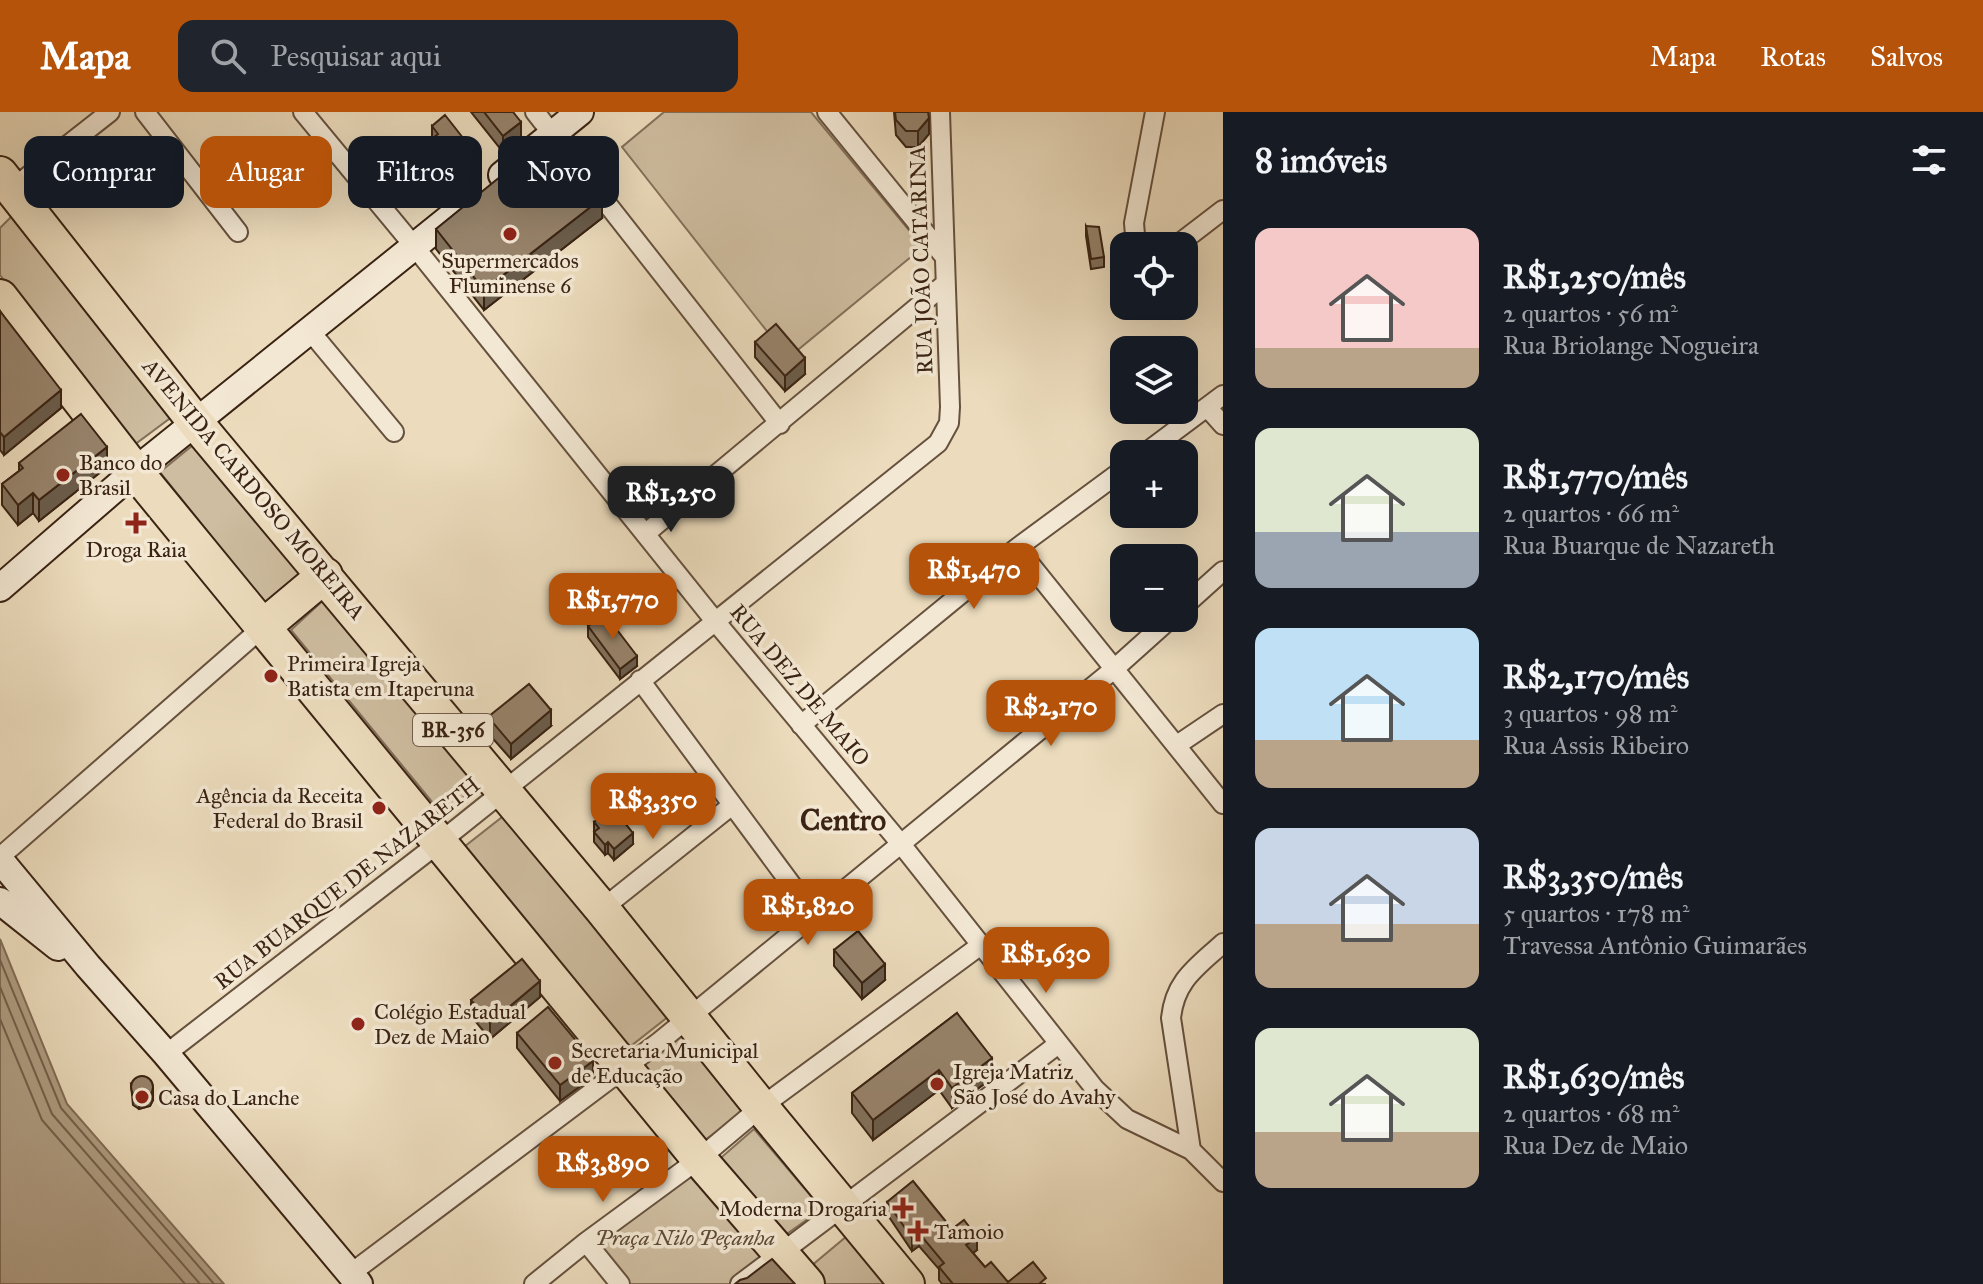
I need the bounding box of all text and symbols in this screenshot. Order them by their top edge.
search box [178,20,738,92]
text: Mapa [40,33,130,79]
icon: search [206,34,250,78]
text: Pesquisar aqui [270,38,441,74]
text: Mapa [1650,39,1716,74]
text: Rotas [1760,39,1826,74]
text: Salvos [1870,39,1943,74]
chip: Comprar [24,136,184,208]
chip: Alugar [200,136,332,208]
chip: Filtros [348,136,482,208]
chip: Novo [498,136,619,208]
icon: filters [1907,138,1951,182]
text: 8 imóveis [1255,140,1387,181]
street label: RUA JOÃO CATARINA [904,145,938,375]
marker: Supermercados Fluminense 6 [501,225,519,243]
map controls [1110,232,1198,632]
button: locate [1110,232,1198,320]
place label: Supermercados Fluminense 6 [441,247,579,299]
text: R$1,250/mês [1503,256,1686,297]
icon: home [1319,260,1415,356]
text: 2 quartos · 56 m² [1503,297,1678,329]
text: Rua Briolange Nogueira [1503,329,1759,361]
button: layers [1110,336,1198,424]
street label: AVENIDA CARDOSO MOREIRA [136,352,371,625]
button: + [1110,440,1198,528]
place label: Banco do Brasil [79,449,162,501]
text: R$1,770/mês [1503,456,1688,497]
icon: home [1319,460,1415,556]
marker: Banco do Brasil [54,466,72,484]
pin: R$1,250 [597,466,745,534]
text: R$1,250 [626,476,716,508]
text: 2 quartos · 66 m² [1503,497,1679,529]
marker: Droga Raia [127,514,145,532]
text: Rua Buarque de Nazareth [1503,529,1775,561]
place label: Droga Raia [85,536,187,563]
pin: R$1,470 [900,543,1048,611]
button: − [1110,544,1198,632]
text: R$1,470 [927,553,1021,585]
pin: R$1,770 [539,573,687,641]
text: R$1,770 [567,583,659,615]
street label: RUA DEZ DE MAIO [724,599,876,771]
place label: Primeira Igreja Batista em Itaperuna [287,650,475,702]
text: R$2,170/mês [1503,656,1689,697]
icon: home [1319,660,1415,756]
marker: Primeira Igreja Batista em Itaperuna [262,667,280,685]
pin: R$2,170 [977,680,1125,748]
text: R$2,170 [1004,690,1098,722]
text: 3 quartos · 98 m² [1503,697,1678,729]
road number: BR-356 [413,714,493,746]
text: Rua Assis Ribeiro [1503,729,1689,761]
street label: RUA BUARQUE DE NAZARETH [209,771,485,995]
pin: R$3,350 [579,773,727,841]
place label: Agência da Receita Federal do Brasil [195,782,364,834]
text: R$3,350 [609,783,697,815]
marker: Agência da Receita Federal do Brasil [370,799,388,817]
district label: Centro [800,802,886,838]
text: R$3,350/mês [1503,856,1683,897]
icon: home [1319,860,1415,956]
pin: R$1,820 [734,879,882,947]
text: R$1,820 [762,889,854,921]
text: 5 quartos · 178 m² [1503,897,1690,929]
pin: R$1,630 [972,927,1120,995]
text: Travessa Antônio Guimarães [1503,929,1807,961]
text: R$1,630 [1001,937,1091,969]
place label: Colégio Estadual Dez de Maio [374,998,526,1050]
marker: Colégio Estadual Dez de Maio [349,1015,367,1033]
place label: Secretaria Municipal de Educação [571,1037,758,1089]
marker: Secretaria Municipal de Educação [546,1054,564,1072]
text: R$1,630/mês [1503,1056,1685,1097]
place label: Igreja Matriz São José do Avahy [953,1058,1116,1110]
icon: home [1319,1060,1415,1156]
marker: Igreja Matriz São José do Avahy [928,1075,946,1093]
place label: Casa do Lanche [158,1084,299,1111]
marker: Casa do Lanche [133,1088,151,1106]
text: 2 quartos · 68 m² [1503,1097,1679,1129]
text: Rua Dez de Maio [1503,1129,1688,1161]
pin: R$3,890 [529,1136,677,1204]
text: R$3,890 [556,1146,650,1178]
place label: Moderna Drogaria [719,1195,888,1222]
marker: Moderna Drogaria [894,1199,912,1217]
place label: Tamoio [934,1218,1004,1245]
marker: Tamoio [909,1222,927,1240]
park label: Praça Nilo Peçanha [595,1224,775,1251]

